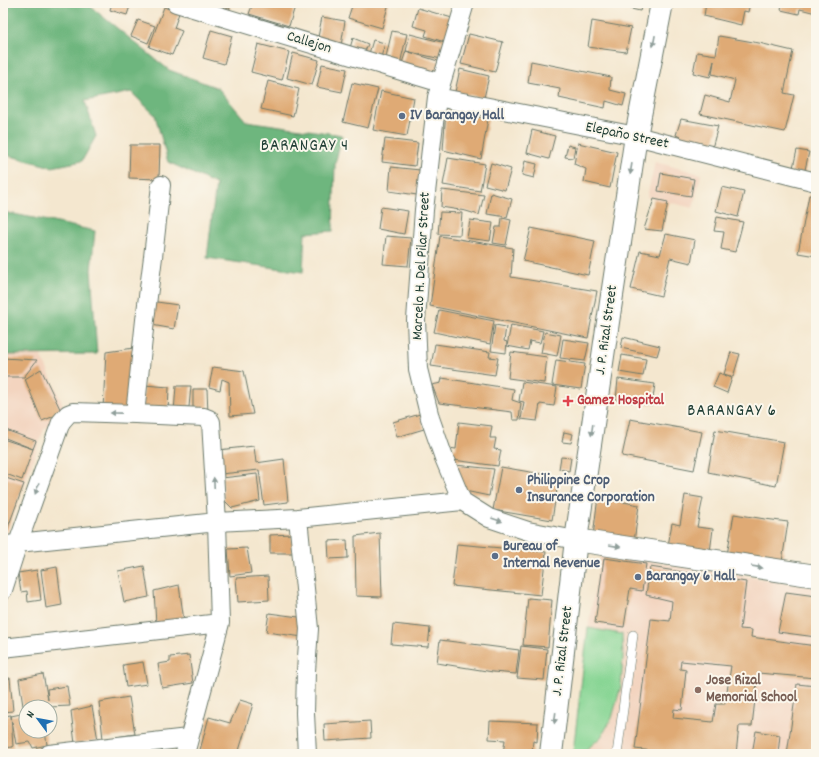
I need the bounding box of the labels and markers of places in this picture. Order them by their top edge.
place label: IV Barangay Hall [410,105,504,127]
marker: IV Barangay Hall [397,111,407,121]
place label: Gamez Hospital [577,390,665,412]
marker: Gamez Hospital [562,395,574,407]
place label: Philippine Crop Insurance Corporation [527,470,655,509]
marker: Philippine Crop Insurance Corporation [514,485,524,495]
place label: Bureau of Internal Revenue [503,536,600,575]
marker: Bureau of Internal Revenue [490,551,500,561]
place label: Barangay 6 Hall [646,566,736,588]
marker: Barangay 6 Hall [633,572,643,582]
place label: Jose Rizal Memorial School [706,670,798,709]
marker: Jose Rizal Memorial School [693,685,703,695]

